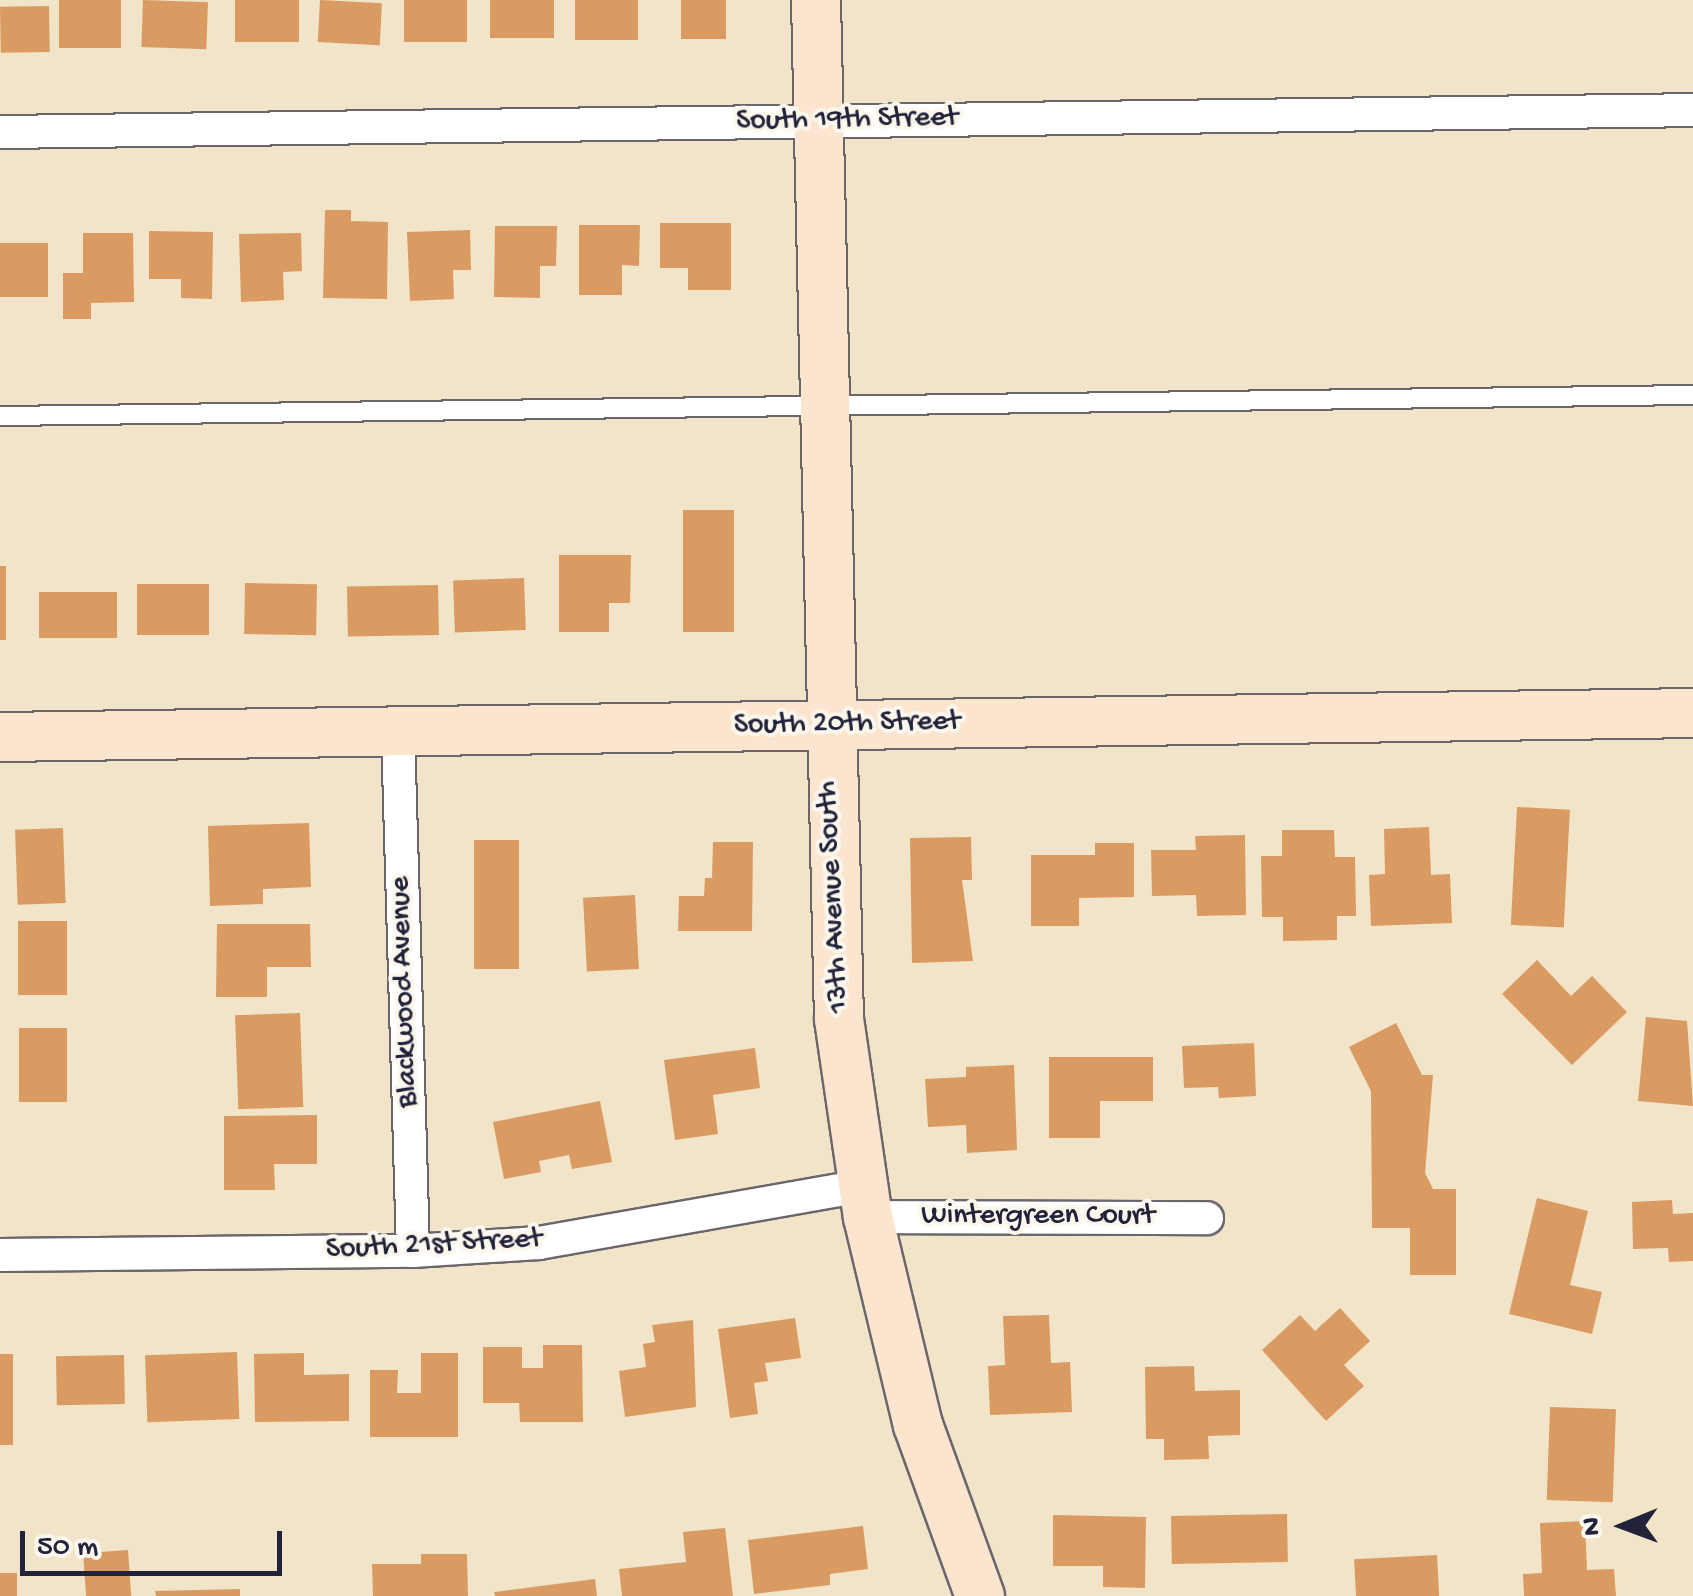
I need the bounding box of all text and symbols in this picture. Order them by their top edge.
street label: South 19th Street [736,101,958,141]
street label: South 20th Street [734,705,960,745]
street label: 13th Avenue South [811,780,859,1014]
street label: Blackwood Avenue [384,876,428,1108]
street label: Wintergreen Court [921,1199,1155,1235]
street label: South 21st Street [325,1222,543,1270]
north arrow [1573,1476,1673,1576]
scale bar [25,1511,288,1573]
text: N [1576,1517,1609,1536]
text: 50 m [37,1531,98,1566]

